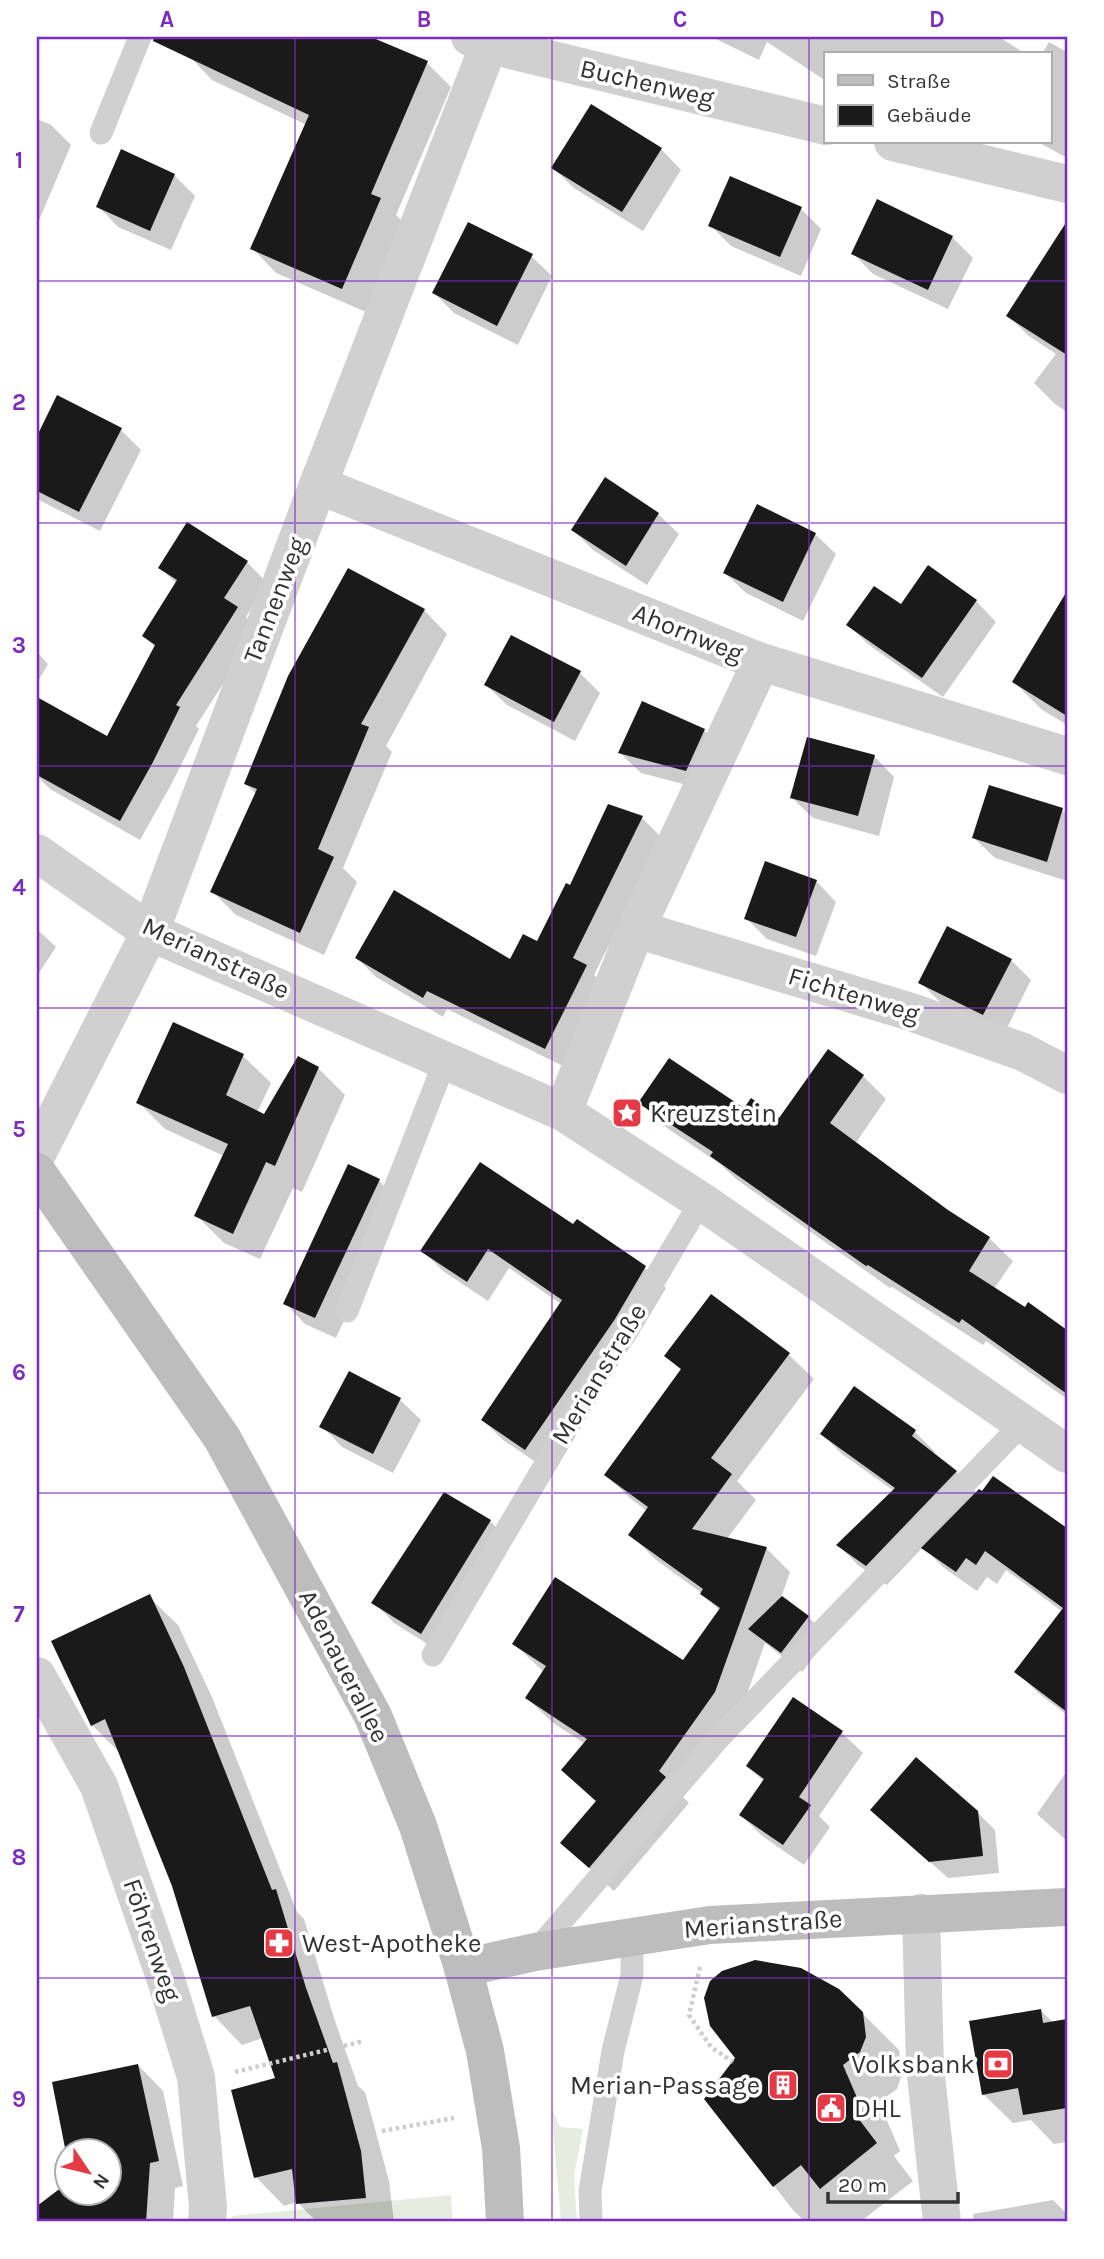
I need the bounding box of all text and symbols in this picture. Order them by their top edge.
text: A [160,6,174,33]
text: B [417,6,431,33]
text: C [673,6,687,33]
text: D [929,6,945,33]
street label: Buchenweg [577,52,718,114]
legend [824,52,1052,144]
text: Straße [887,69,950,93]
text: Gebäude [887,103,971,127]
text: 1 [15,147,23,174]
text: 2 [12,389,26,416]
street label: Tannenweg [237,532,313,667]
street label: Ahornweg [628,597,748,669]
text: 3 [12,632,26,659]
text: 4 [12,874,26,901]
street label: Merianstraße [137,910,295,1006]
street label: Fichtenweg [784,960,924,1030]
place icon: Kreuzstein [610,1096,644,1130]
place label: Kreuzstein [650,1098,777,1129]
text: 5 [12,1116,26,1143]
street label: Merianstraße [545,1298,653,1450]
text: 6 [12,1359,26,1386]
street label: Adenauerallee [292,1584,396,1748]
text: 7 [13,1601,25,1628]
text: 8 [12,1844,26,1871]
street label: Föhrenweg [116,1874,188,2006]
street label: Merianstraße [683,1903,843,1945]
pharmacy icon: West-Apotheke [262,1926,296,1960]
place label: West-Apotheke [302,1928,481,1959]
bank icon: Volksbank [981,2047,1015,2081]
place label: Volksbank [851,2049,975,2080]
building icon: Merian-Passage [766,2068,800,2102]
place label: Merian-Passage [570,2070,760,2101]
text: 9 [12,2086,26,2113]
public building icon: DHL [814,2091,848,2125]
place label: DHL [854,2093,901,2124]
north arrow [52,2136,122,2206]
scale bar [828,2161,957,2205]
text: N [88,2169,114,2193]
text: 20 m [838,2173,887,2197]

